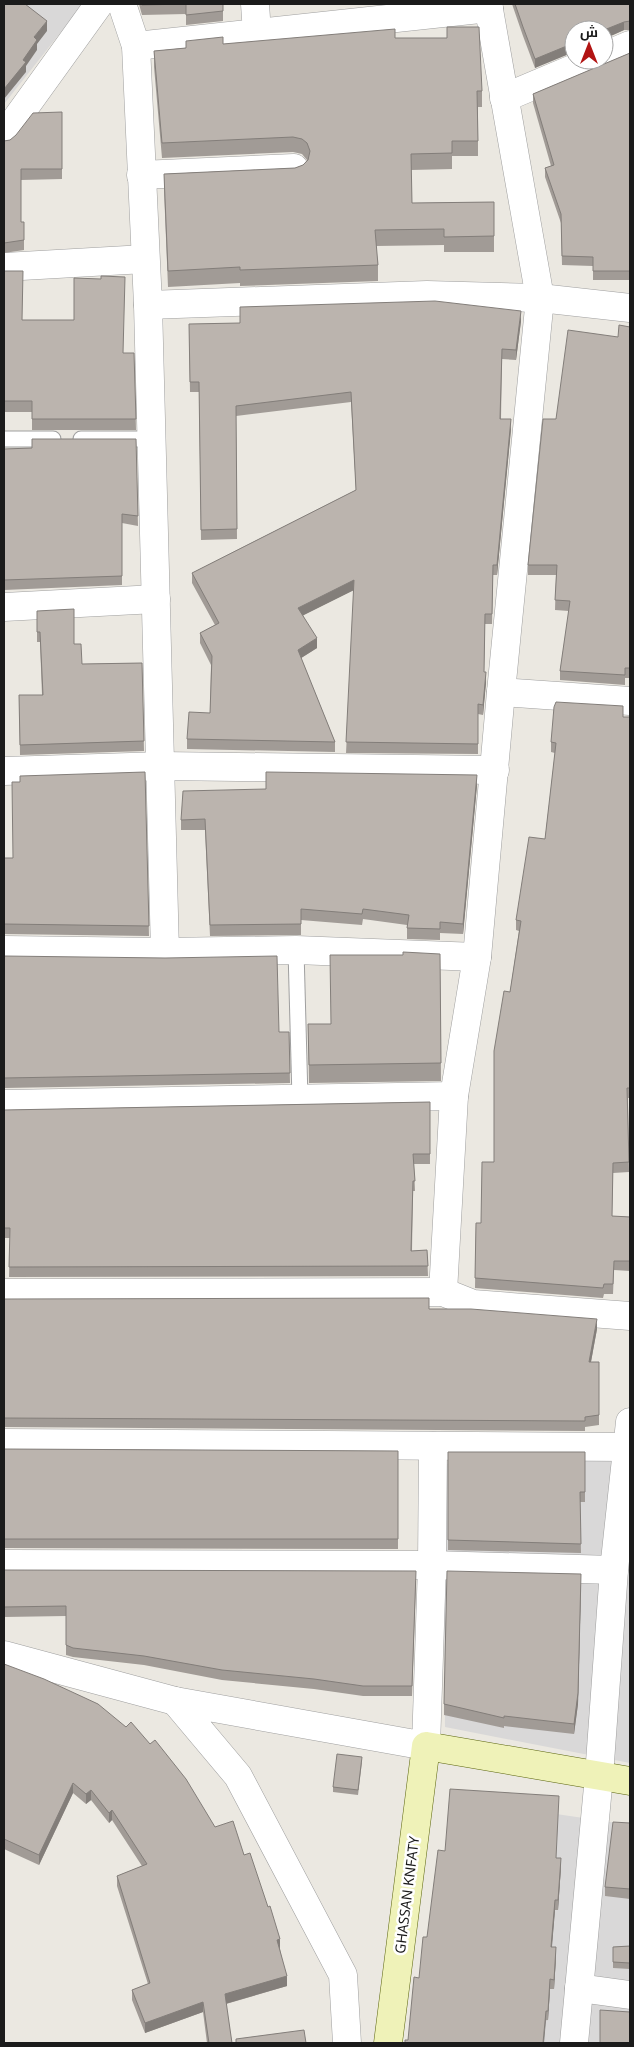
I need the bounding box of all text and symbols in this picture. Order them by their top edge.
north arrow [564,20,614,70]
text: ش [580,22,598,41]
street label: GHASSAN KNFATY [390,1835,423,1955]

